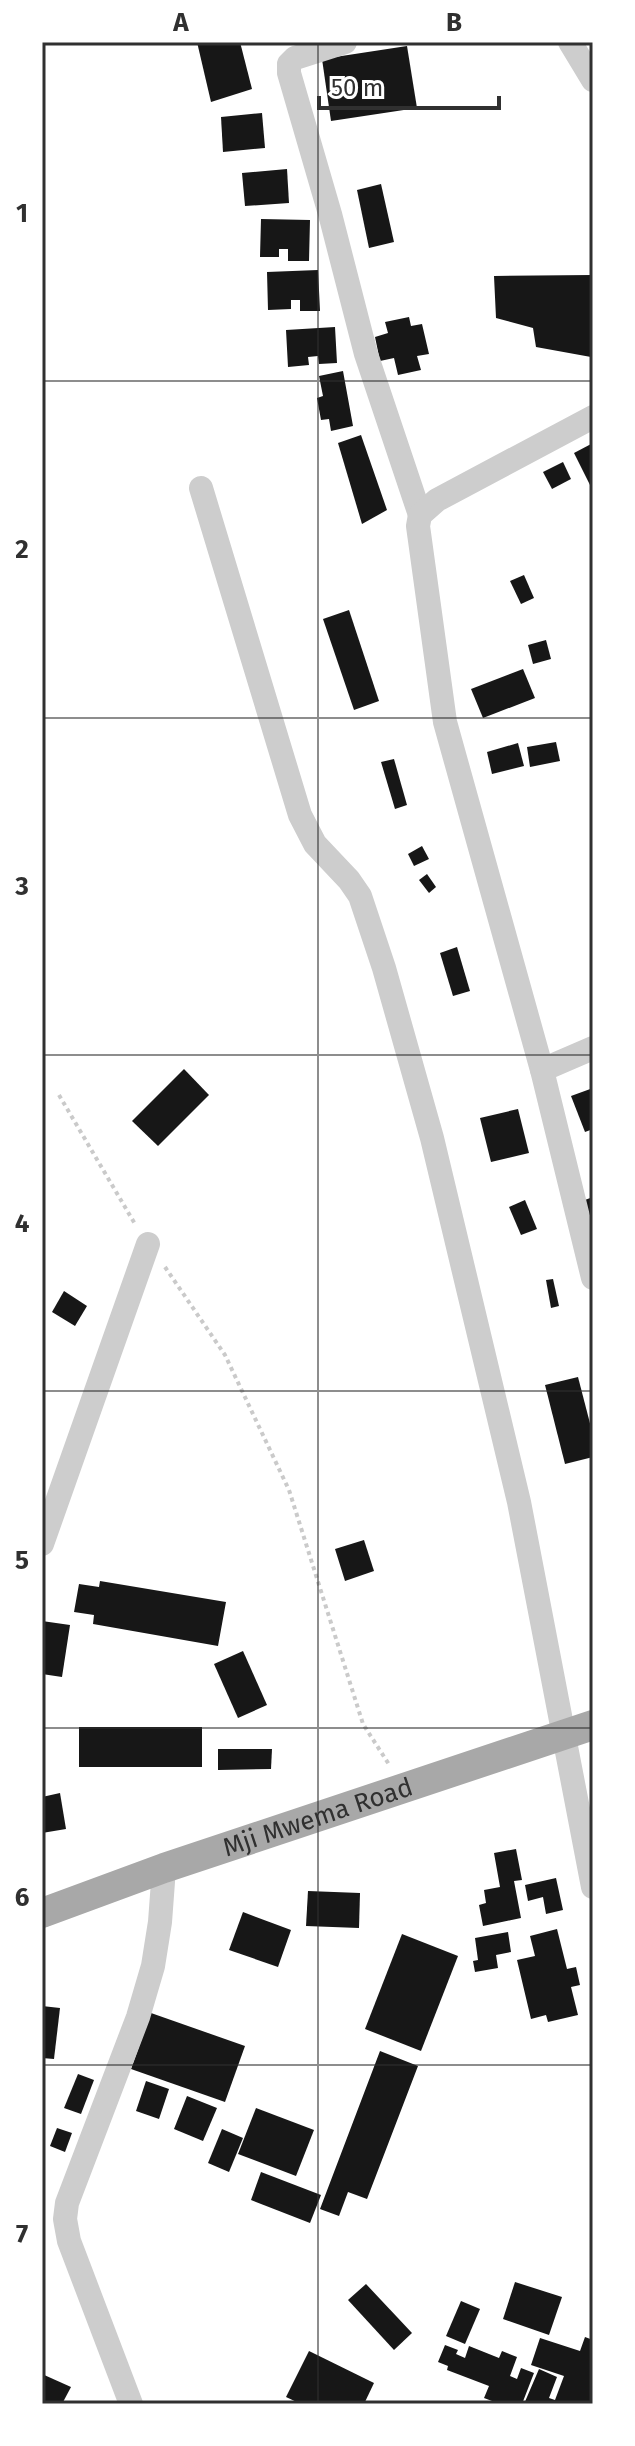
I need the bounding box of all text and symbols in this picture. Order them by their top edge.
text: A [172,7,189,38]
text: B [446,7,462,38]
scale bar [319,60,499,110]
text: 50 m [331,74,383,102]
text: 1 [16,198,28,229]
text: 2 [15,534,29,565]
text: 3 [14,871,29,902]
text: 4 [15,1208,30,1239]
text: 5 [15,1545,29,1576]
street label: Mji Mwema Road [219,1771,417,1863]
text: 6 [15,1882,30,1913]
text: 7 [16,2219,28,2250]

